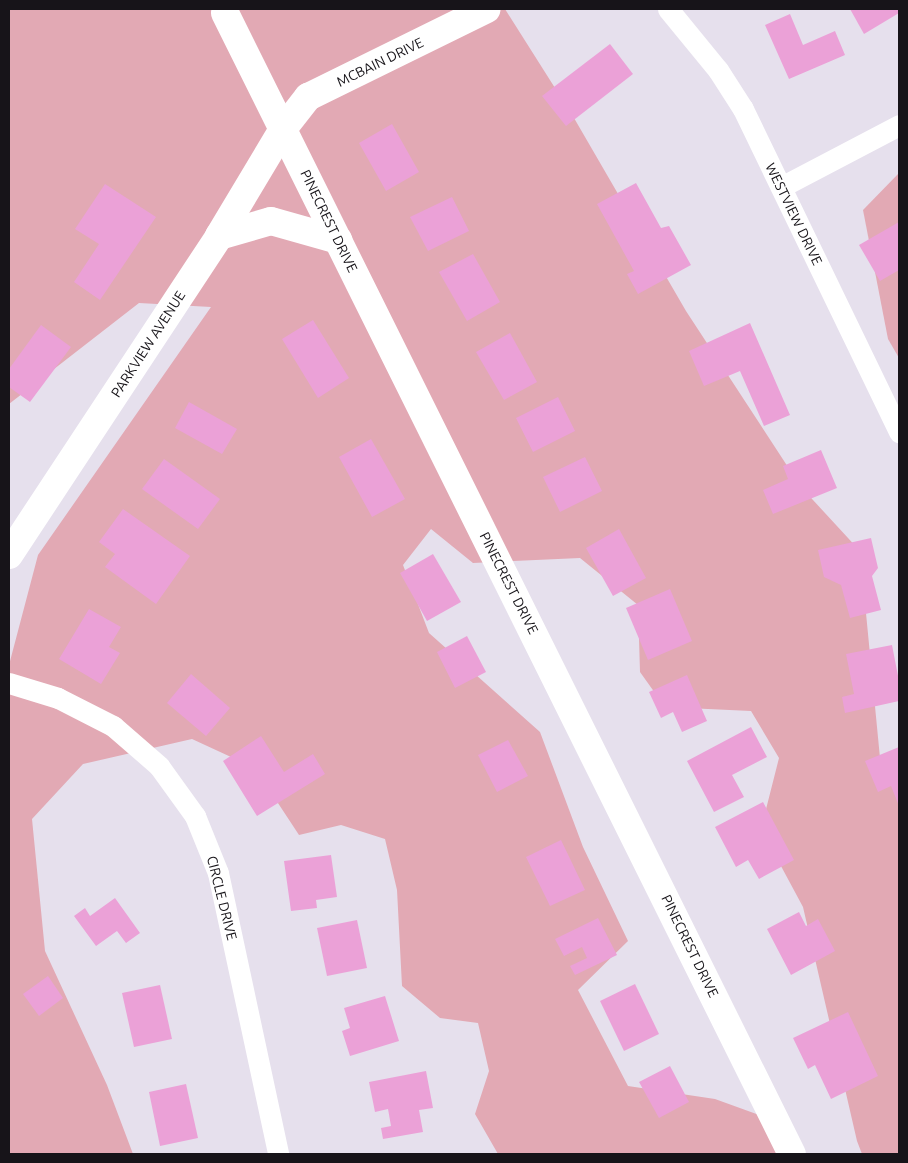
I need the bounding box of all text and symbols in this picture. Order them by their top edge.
street label: MCBAIN DRIVE [334,34,426,90]
street label: WESTVIEW DRIVE [762,160,826,268]
street label: PINECREST DRIVE [297,167,361,275]
street label: PARKVIEW AVENUE [107,288,189,400]
street label: PINECREST DRIVE [476,529,542,637]
street label: CIRCLE DRIVE [203,854,241,942]
street label: PINECREST DRIVE [658,892,722,1000]

